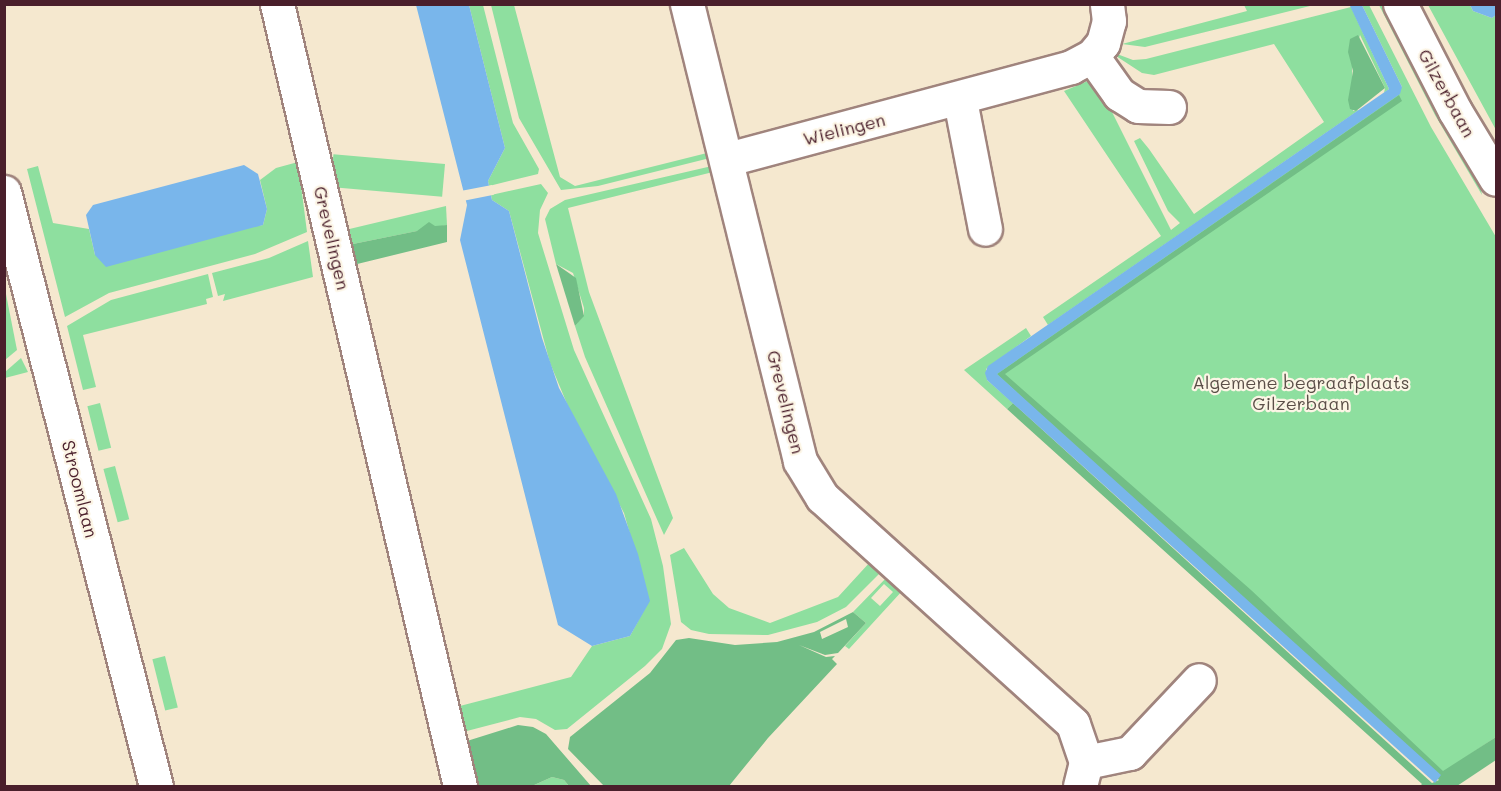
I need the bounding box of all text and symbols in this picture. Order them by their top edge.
street label: Gilzerbaan [1414,45,1480,141]
street label: Wielingen [801,108,887,150]
street label: Grevelingen [310,184,354,292]
street label: Grevelingen [763,348,809,456]
park label: Algemene begraafplaats Gilzerbaan [1192,372,1410,415]
street label: Stroomlaan [57,438,103,540]

